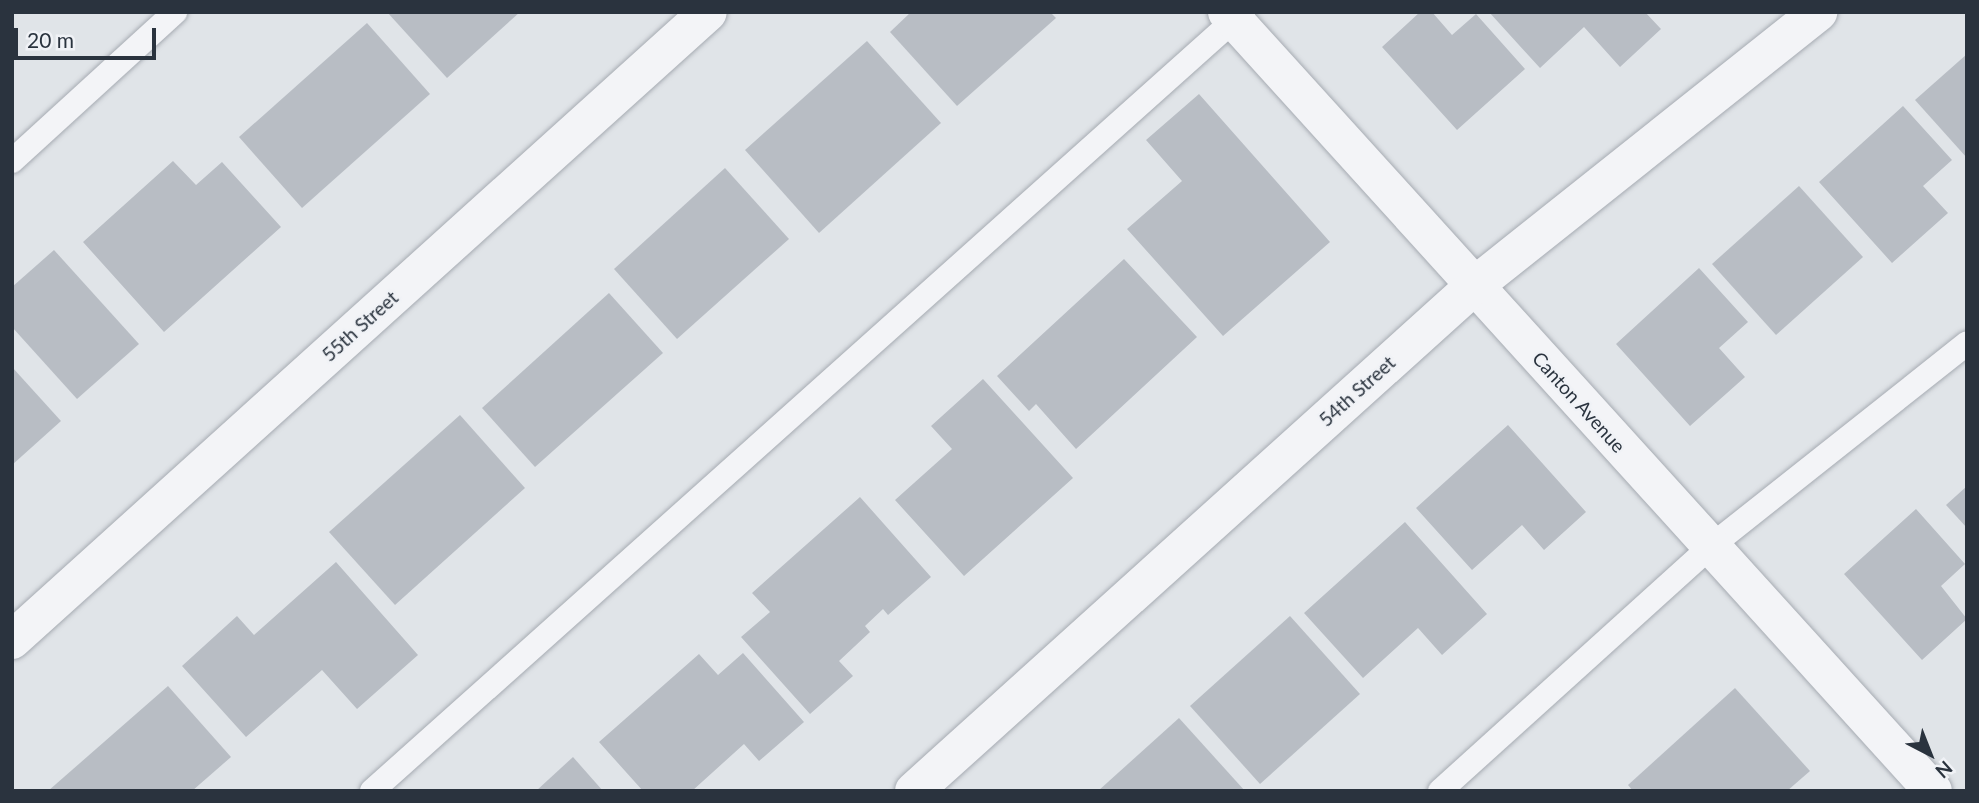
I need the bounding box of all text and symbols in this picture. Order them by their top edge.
scale bar [18,14,159,58]
text: 20 m [27,27,74,52]
street label: 55th Street [317,286,403,366]
street label: Canton Avenue [1528,347,1630,457]
street label: 54th Street [1314,351,1400,431]
north arrow [1895,719,1965,789]
text: N [1931,757,1958,783]

